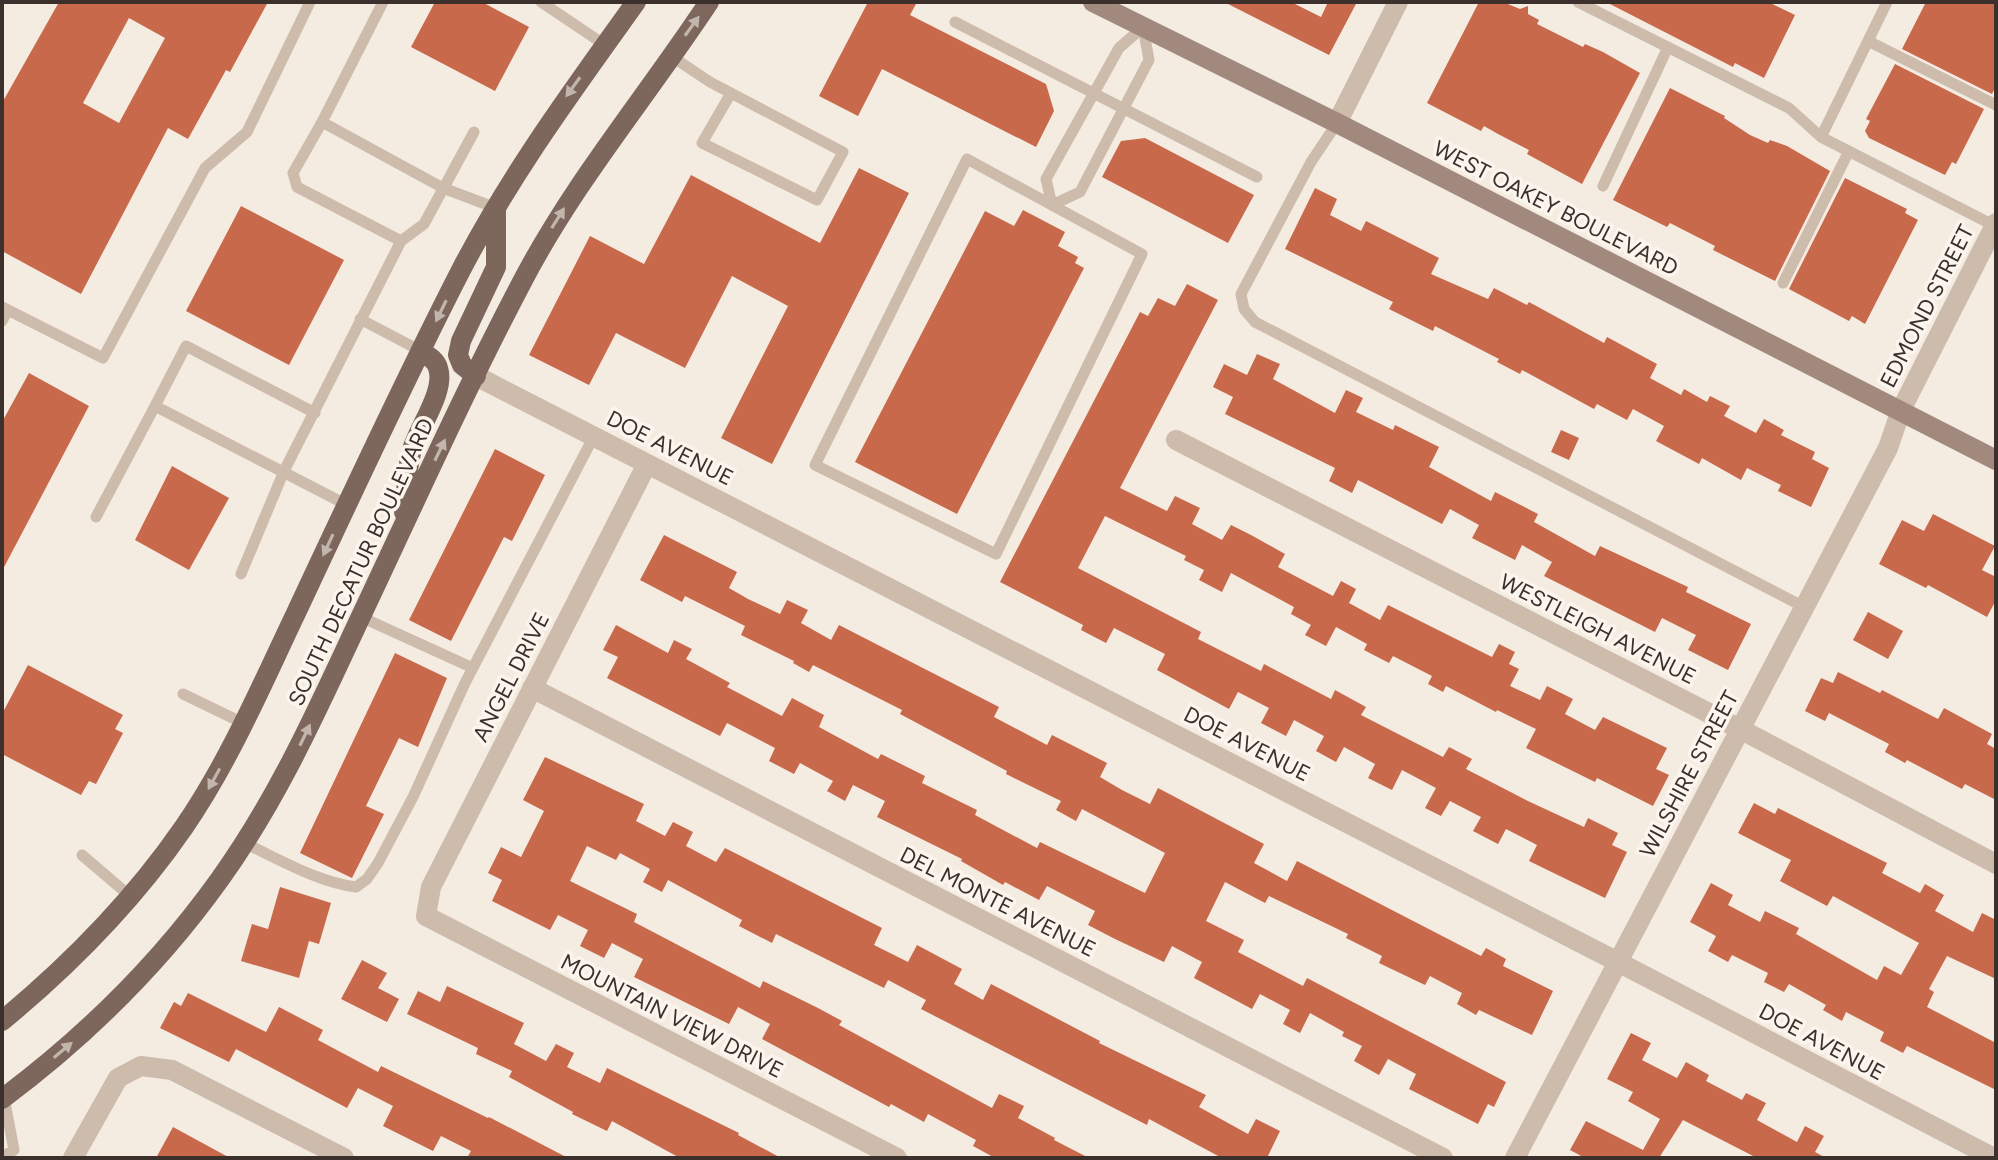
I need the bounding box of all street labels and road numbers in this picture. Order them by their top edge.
street label: WEST OAKEY BOULEVARD [1429,134,1683,282]
street label: EDMOND STREET [1874,220,1980,392]
street label: DOE AVENUE [602,405,738,491]
street label: SOUTH DECATUR BOULEVARD [282,414,440,710]
street label: WESTLEIGH AVENUE [1495,568,1701,690]
street label: ANGEL DRIVE [467,608,555,746]
street label: WILSHIRE STREET [1634,686,1744,862]
street label: DOE AVENUE [1179,701,1315,787]
street label: DEL MONTE AVENUE [896,841,1100,963]
street label: MOUNTAIN VIEW DRIVE [556,948,788,1084]
street label: DOE AVENUE [1755,998,1889,1086]

